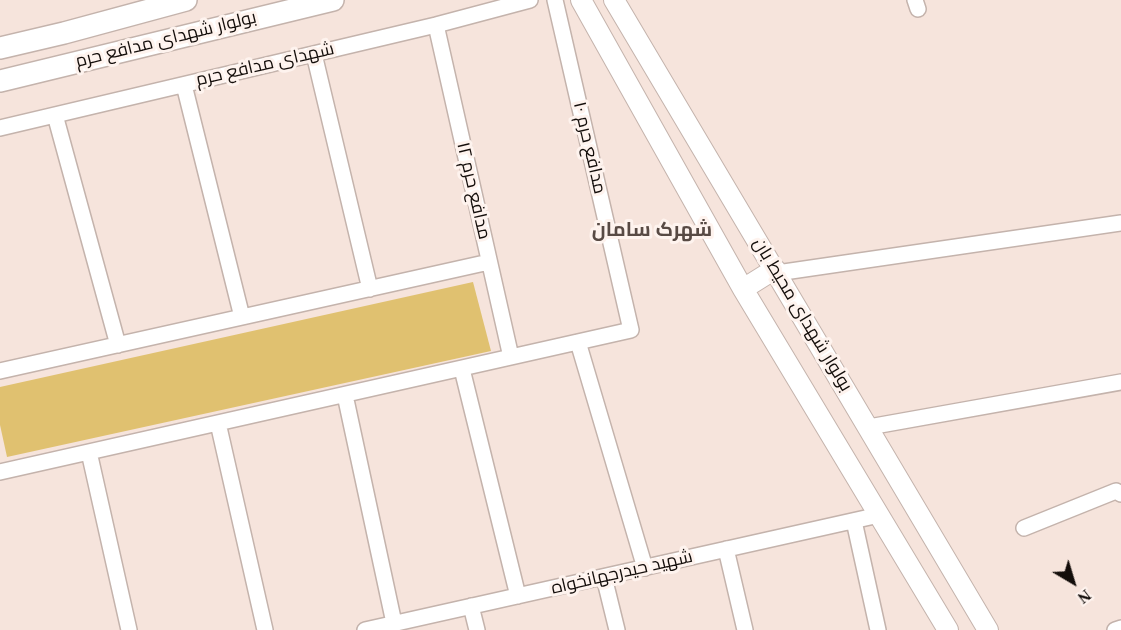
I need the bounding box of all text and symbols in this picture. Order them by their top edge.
street label: بولوار شهدای مدافع حرم [73,7,259,73]
street label: شهدای مدافع حرم [194,39,336,91]
street label: مدافع حرم ۱۰ [568,100,610,196]
street label: مدافع حرم ۱۲ [451,140,495,242]
district label: شهرک سامان [592,219,712,243]
street label: بولوار شهدای محیط بان [748,234,856,396]
street label: شهید حیدرجهانخواه [549,546,695,600]
north arrow [1043,552,1103,612]
text: N [1075,586,1094,607]

